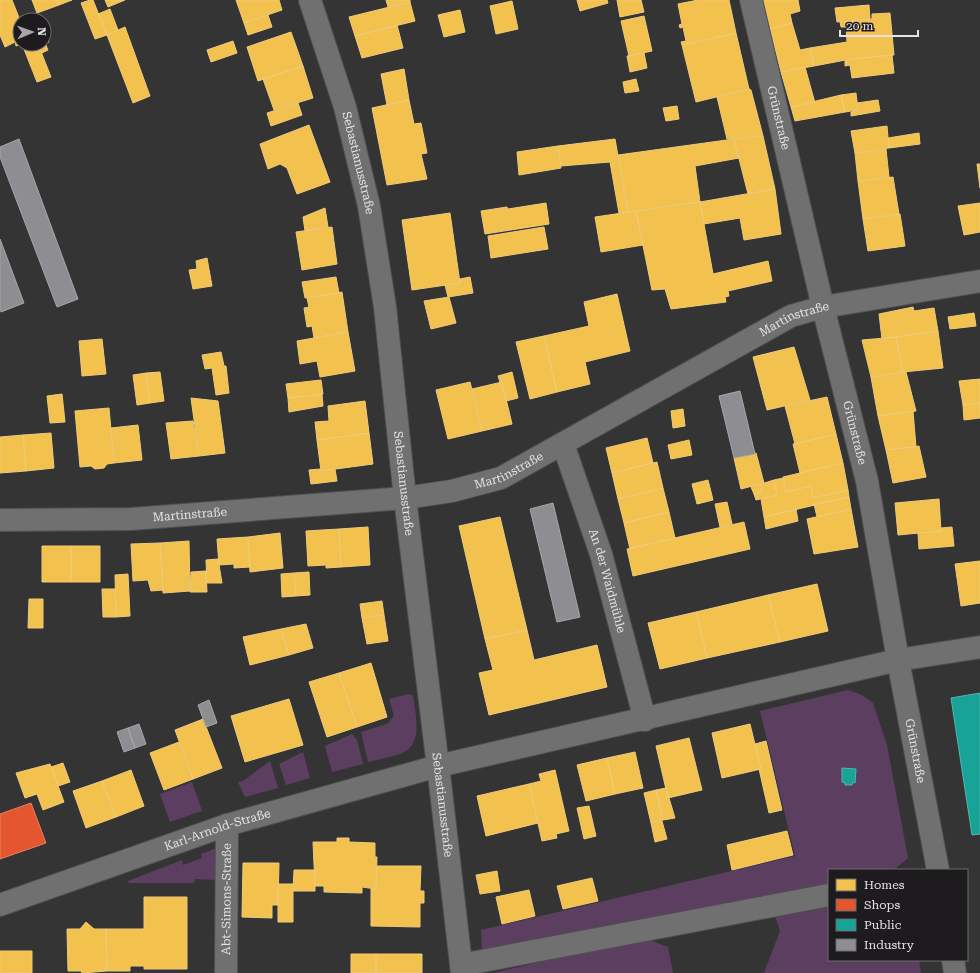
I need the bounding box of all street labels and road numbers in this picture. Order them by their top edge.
street label: Grünstraße [764,84,793,152]
street label: Sebastianusstraße [339,110,377,216]
street label: Martinstraße [757,299,830,339]
street label: Grünstraße [840,399,870,466]
street label: Sebastianusstraße [391,430,417,537]
street label: Martinstraße [473,449,546,492]
street label: Martinstraße [152,505,228,524]
street label: An der Waidmühle [586,527,629,635]
street label: Grünstraße [902,718,928,785]
street label: Sebastianusstraße [429,752,456,858]
street label: Karl-Arnold-Straße [162,806,272,854]
street label: Abt-Simons-Straße [219,843,234,955]

